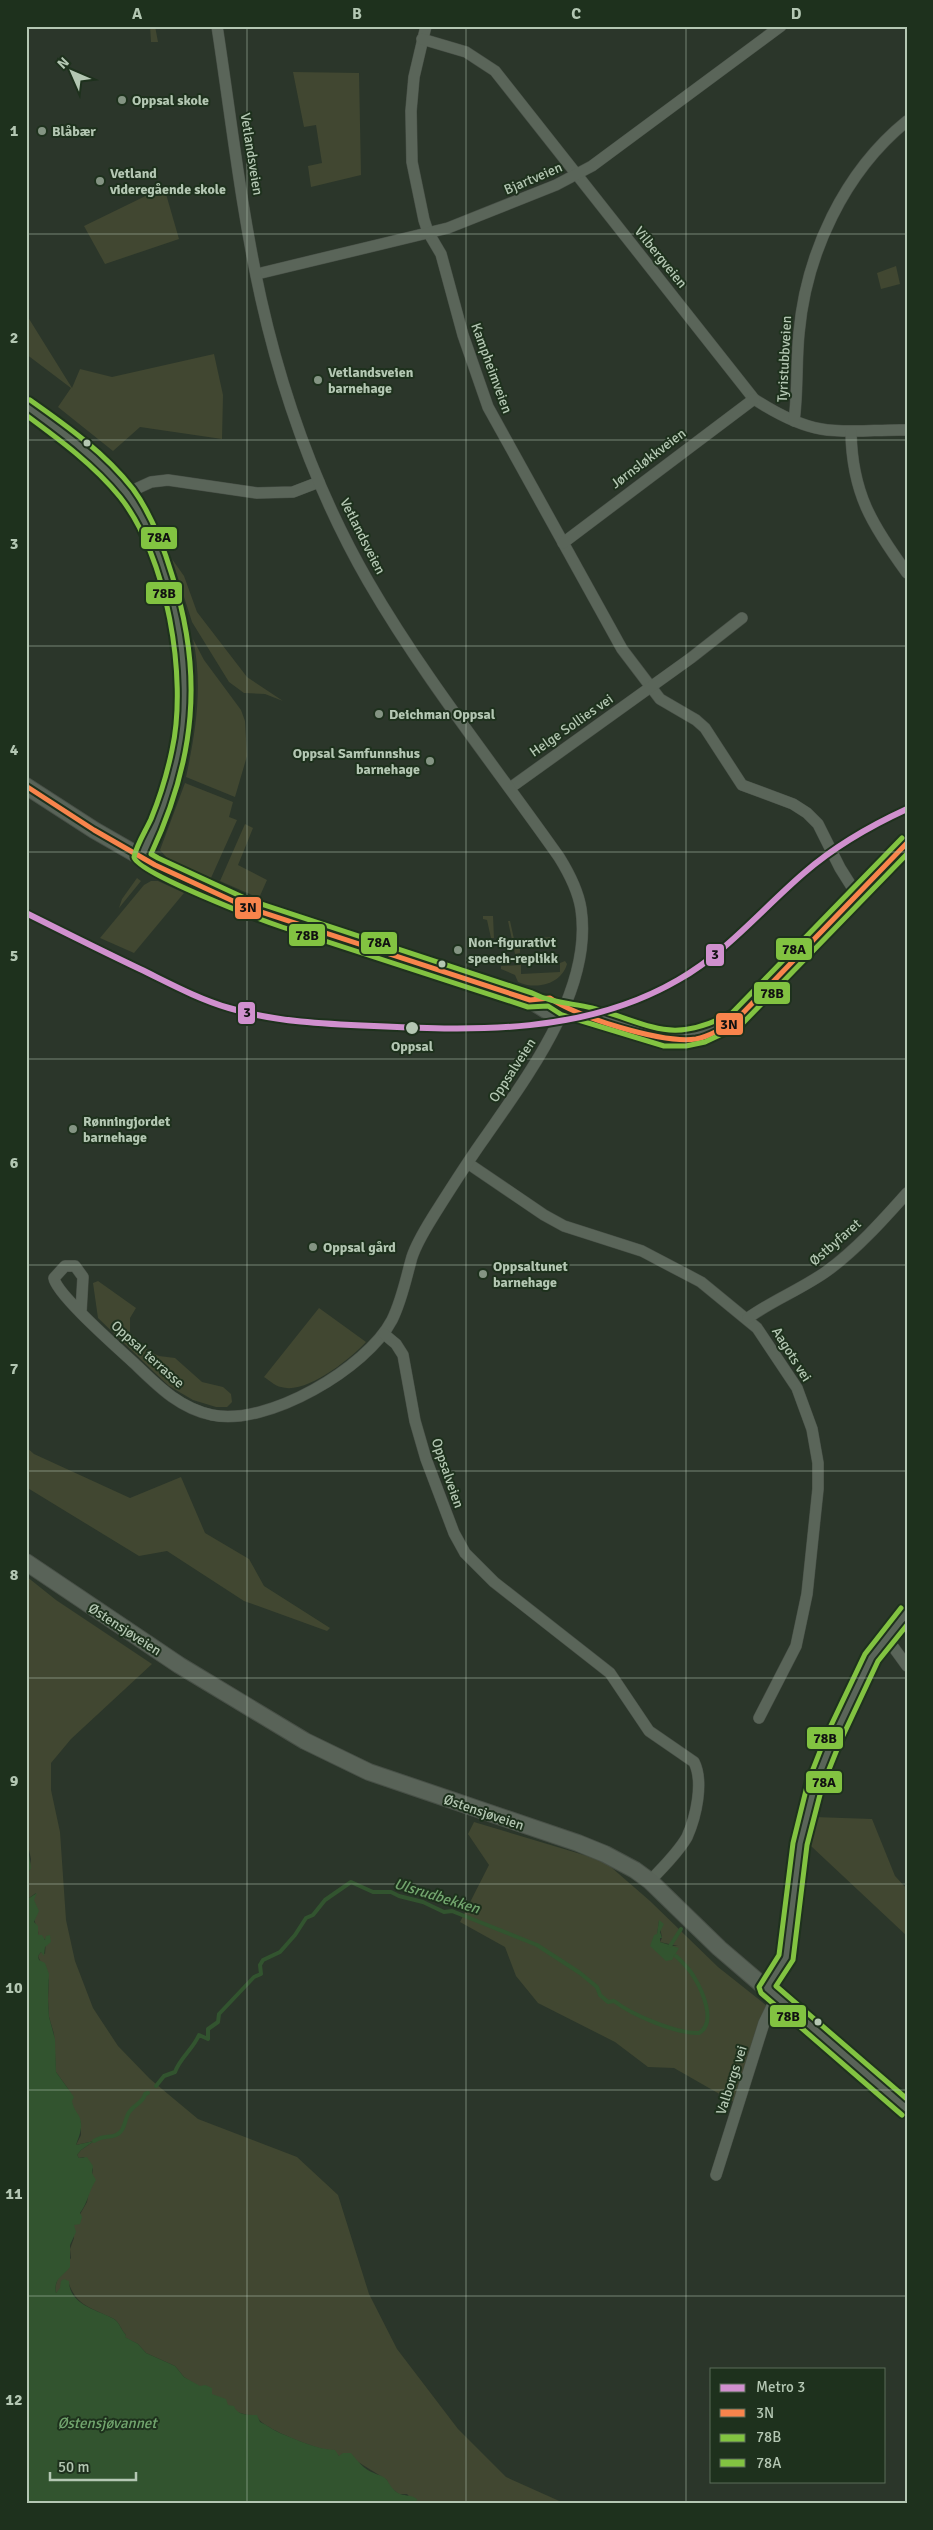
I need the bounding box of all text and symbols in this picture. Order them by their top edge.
text: A [132,4,143,24]
text: B [352,4,362,24]
text: C [571,4,581,24]
text: D [791,4,802,24]
north arrow [48,48,98,98]
text: N [54,54,73,73]
place label: Oppsal skole [132,92,209,109]
marker: Oppsal skole [116,94,128,106]
street label: Vetlandsveien [237,112,266,197]
text: 1 [10,121,19,141]
place label: Blåbær [52,123,96,140]
marker: Blåbær [36,125,48,137]
street label: Bjartveien [502,159,565,198]
place label: Vetland videregående skole [109,165,226,198]
marker: Vetland videregående skole [94,175,106,187]
street label: Vilbergveien [631,223,691,292]
street label: Tyristubbveien [774,315,795,403]
street label: Kampheimveien [467,321,516,416]
text: 2 [10,328,18,348]
place label: Vetlandsveien barnehage [328,364,414,397]
marker: Vetlandsveien barnehage [312,374,324,386]
street label: Jørnsløkkveien [607,425,689,492]
unlabelled marker [82,438,92,448]
street label: Vetlandsveien [336,495,389,577]
line badge: 78A [140,526,178,550]
text: 78A [147,529,171,546]
text: 3 [10,534,18,554]
line badge: 78B [145,581,183,605]
text: 78B [152,585,176,602]
street label: Helge Sollies vei [526,690,616,760]
place label: Deichman Oppsal [389,706,496,723]
marker: Deichman Oppsal [373,708,385,720]
text: 4 [10,740,19,760]
place label: Oppsal Samfunnshus barnehage [293,745,420,778]
marker: Oppsal Samfunnshus barnehage [424,755,436,767]
line badge: 3N [234,896,262,920]
text: 3N [239,899,257,916]
line badge: 78B [288,923,326,947]
text: 78B [295,927,319,944]
line badge: 78A [360,931,398,955]
text: 78A [367,934,391,951]
place label: Non-figurativt speech-replikk [468,934,559,967]
line badge: 78A [775,937,813,961]
text: 78A [782,941,806,958]
line badge: 3 [705,943,725,967]
marker: Non-figurativt speech-replikk [452,944,464,956]
text: 5 [10,946,18,966]
text: 3 [711,946,719,963]
unlabelled marker [437,959,447,969]
line badge: 78B [753,981,791,1005]
text: 78B [760,985,784,1002]
line badge: 3 [237,1001,256,1025]
text: 3 [243,1004,251,1021]
line badge: 3N [715,1012,744,1036]
text: 3N [720,1016,738,1033]
marker: Oppsal [404,1020,420,1036]
street label: Oppsalveien [485,1035,539,1105]
place label: Oppsal [391,1038,434,1055]
place label: Rønningjordet barnehage [83,1113,171,1146]
marker: Rønningjordet barnehage [67,1123,79,1135]
text: 6 [10,1153,19,1173]
street label: Østbyfaret [806,1215,865,1269]
place label: Oppsal gård [323,1239,396,1256]
marker: Oppsal gård [307,1241,319,1253]
place label: Oppsaltunet barnehage [493,1258,569,1291]
marker: Oppsaltunet barnehage [477,1268,489,1280]
street label: Oppsal terrasse [107,1317,188,1392]
street label: Aagots vei [768,1324,815,1385]
text: 7 [10,1359,19,1379]
street label: Oppsalveien [428,1436,467,1510]
text: 8 [10,1565,19,1585]
street label: Østensjøveien [85,1600,164,1659]
line badge: 78B [806,1726,844,1750]
text: 78B [813,1730,837,1747]
line badge: 78A [805,1770,843,1794]
text: 9 [10,1771,19,1791]
text: 78A [812,1774,836,1791]
street label: Østensjøveien [442,1791,526,1834]
water label: Ulsrudbekken [392,1874,483,1918]
text: 10 [5,1978,23,1998]
line badge: 78B [769,2004,807,2028]
text: 78B [776,2008,800,2025]
unlabelled marker [813,2017,823,2027]
street label: Valborgs vei [712,2043,751,2117]
text: 11 [5,2184,23,2204]
legend [710,2368,886,2482]
text: Metro 3 [756,2378,805,2396]
text: 12 [5,2390,23,2410]
text: 3N [756,2404,774,2422]
water label: Østensjøvannet [57,2414,158,2432]
text: 78B [756,2428,781,2446]
scale bar [50,2450,136,2482]
text: 78A [756,2454,781,2472]
text: 50 m [58,2458,89,2476]

